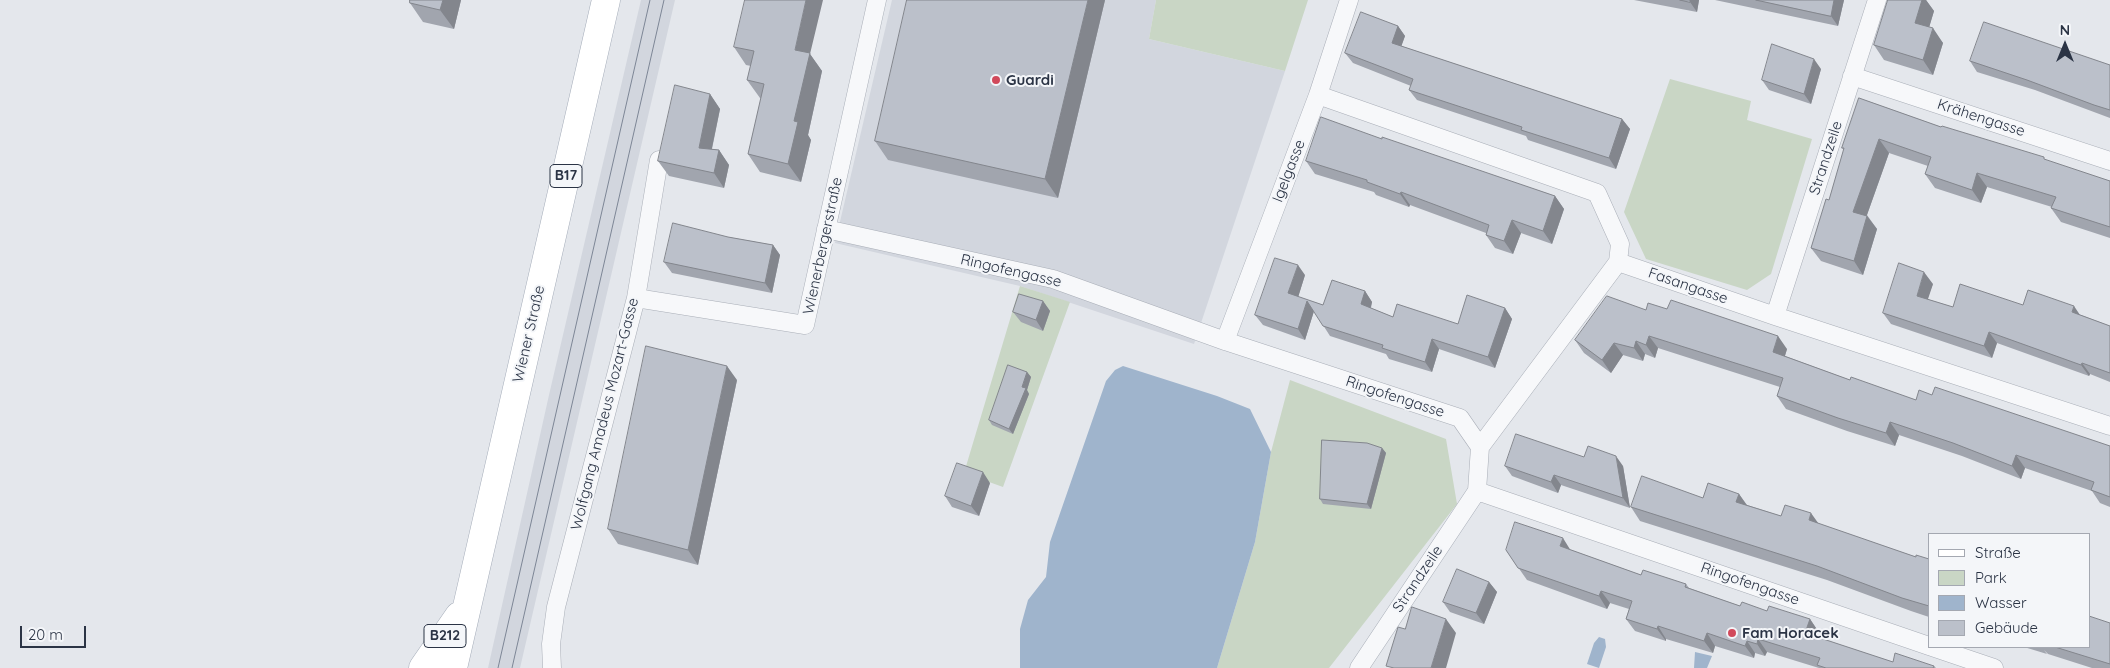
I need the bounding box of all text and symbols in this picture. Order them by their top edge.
north arrow [2040,20,2090,70]
text: N [2060,21,2070,39]
place label: Guardi [1006,71,1054,89]
marker: Guardi [990,74,1002,86]
street label: Krähengasse [1935,95,2027,141]
street label: Strandzeile [1806,119,1846,197]
street label: Igelgasse [1269,137,1309,205]
road number: B17 [550,165,582,188]
street label: Wienerbergerstraße [800,176,846,316]
street label: Ringofengasse [959,251,1063,291]
street label: Fasangasse [1646,264,1730,308]
street label: Wiener Straße [509,284,549,384]
street label: Wolfgang Amadeus Mozart-Gasse [567,296,643,532]
street label: Ringofengasse [1343,373,1447,421]
legend [1928,533,2090,648]
street label: Strandzeile [1389,542,1447,616]
text: Straße [1975,543,2021,562]
street label: Ringofengasse [1698,559,1802,609]
text: Park [1975,568,2007,587]
text: Wasser [1975,593,2027,612]
scale bar [22,616,89,648]
text: Gebäude [1975,618,2038,637]
road number: B212 [424,624,466,648]
place label: Fam Horacek [1742,624,1839,642]
text: 20 m [28,625,63,644]
marker: Fam Horacek [1726,627,1738,639]

